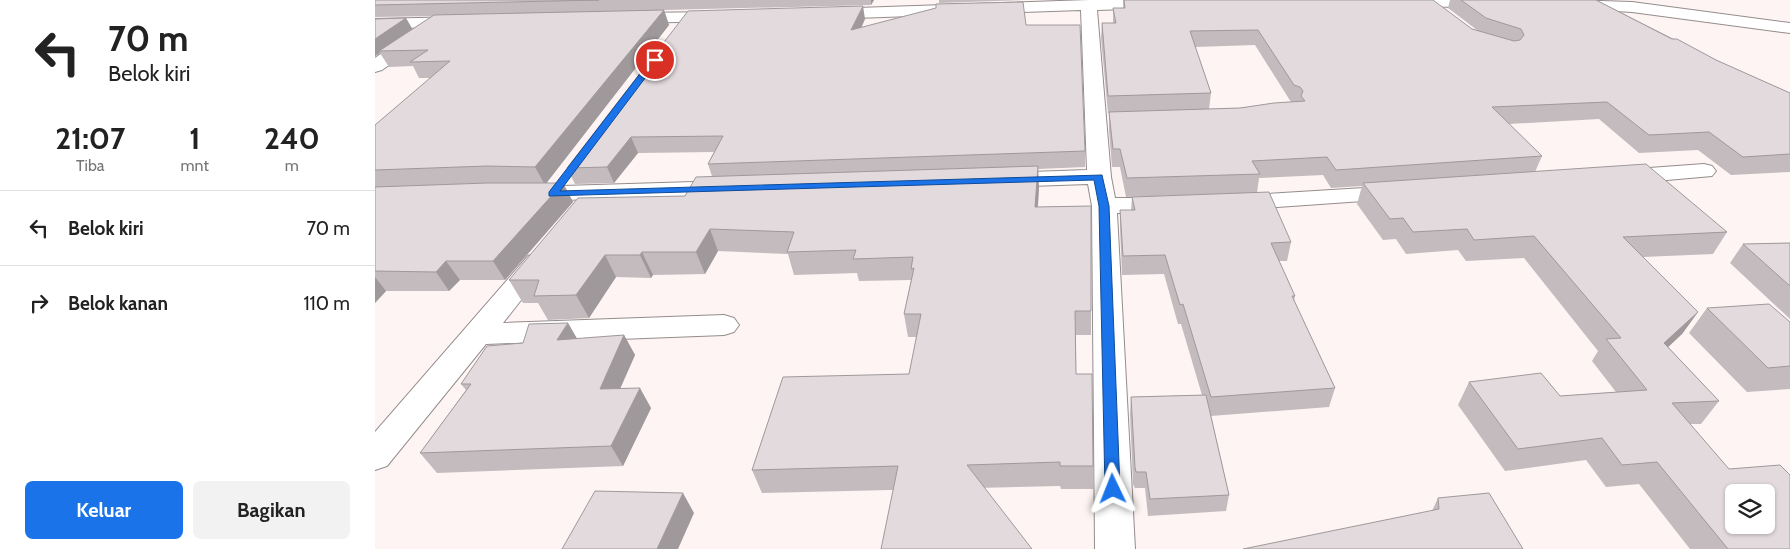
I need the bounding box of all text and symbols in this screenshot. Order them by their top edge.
text: 70 m [108,17,189,60]
icon: left [25,20,90,85]
pin [634,39,676,81]
icon: arrive [641,46,669,74]
text: Belok kiri [108,60,191,87]
text: 21:07 [55,120,125,157]
text: 1 [189,120,200,157]
text: 240 [264,120,320,157]
text: Tiba [76,156,104,175]
text: mnt [181,156,209,175]
text: m [285,156,299,175]
icon: left [25,214,53,242]
text: Belok kiri [68,217,144,240]
text: 70 m [306,217,350,240]
icon: right [25,289,53,317]
text: Belok kanan [68,292,168,315]
text: 110 m [303,292,350,315]
position arrow [1086,462,1138,514]
button: Keluar [25,481,183,539]
button: Bagikan [193,481,350,539]
map controls [1725,484,1775,534]
button: layers [1725,484,1775,534]

